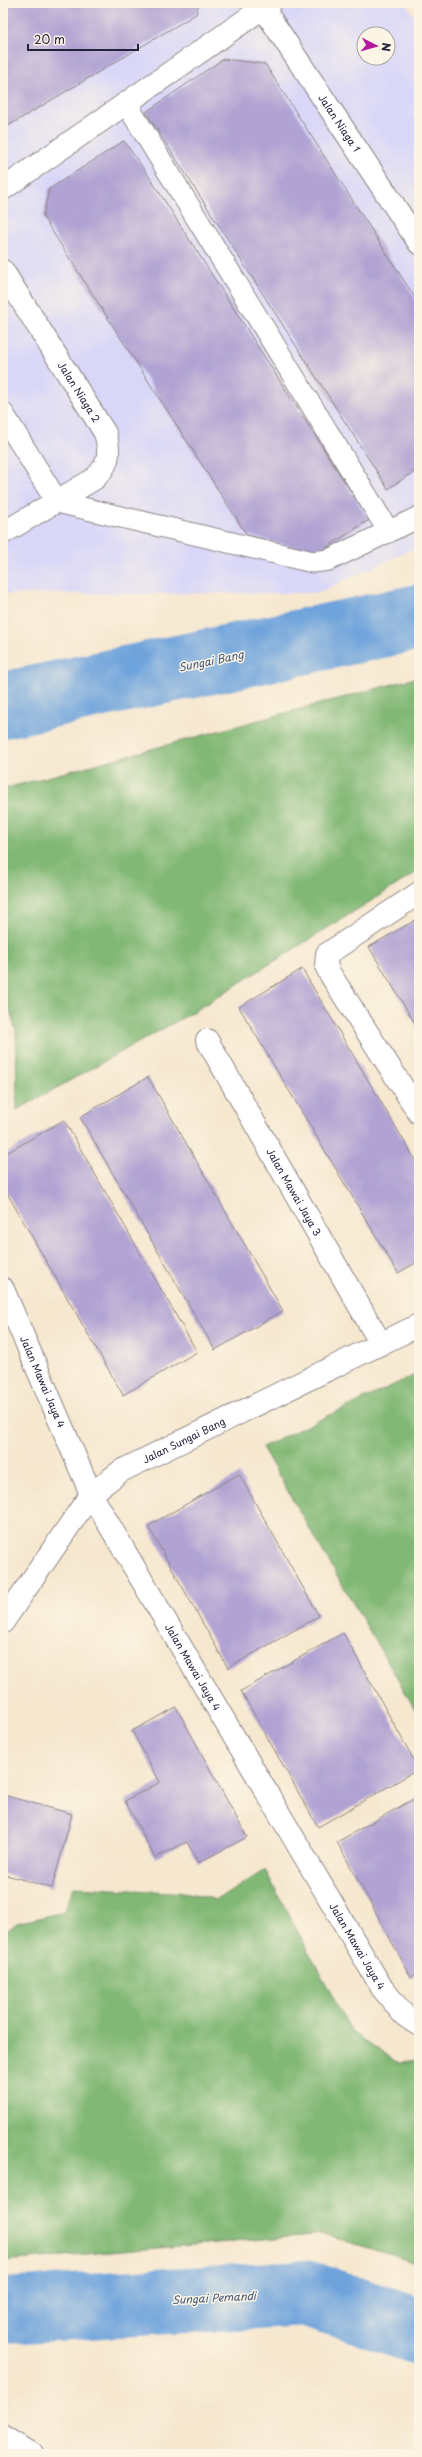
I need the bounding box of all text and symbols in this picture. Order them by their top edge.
scale bar [28,26,138,52]
north arrow [356,26,396,66]
text: 20 m [34,30,65,48]
text: N [378,42,395,53]
street label: Jalan Niaga 1 [315,91,365,155]
street label: Jalan Niaga 2 [55,358,104,425]
water label: Sungai Bang [177,645,246,676]
street label: Jalan Mawai Jaya 3 [263,1145,325,1238]
street label: Jalan Mawai Jaya 4 [17,1333,70,1430]
street label: Jalan Sungai Bang [140,1413,228,1466]
street label: Jalan Mawai Jaya 4 [162,1621,225,1713]
street label: Jalan Mawai Jaya 4 [326,1900,390,1993]
water label: Sungai Pemandi [172,2287,258,2308]

